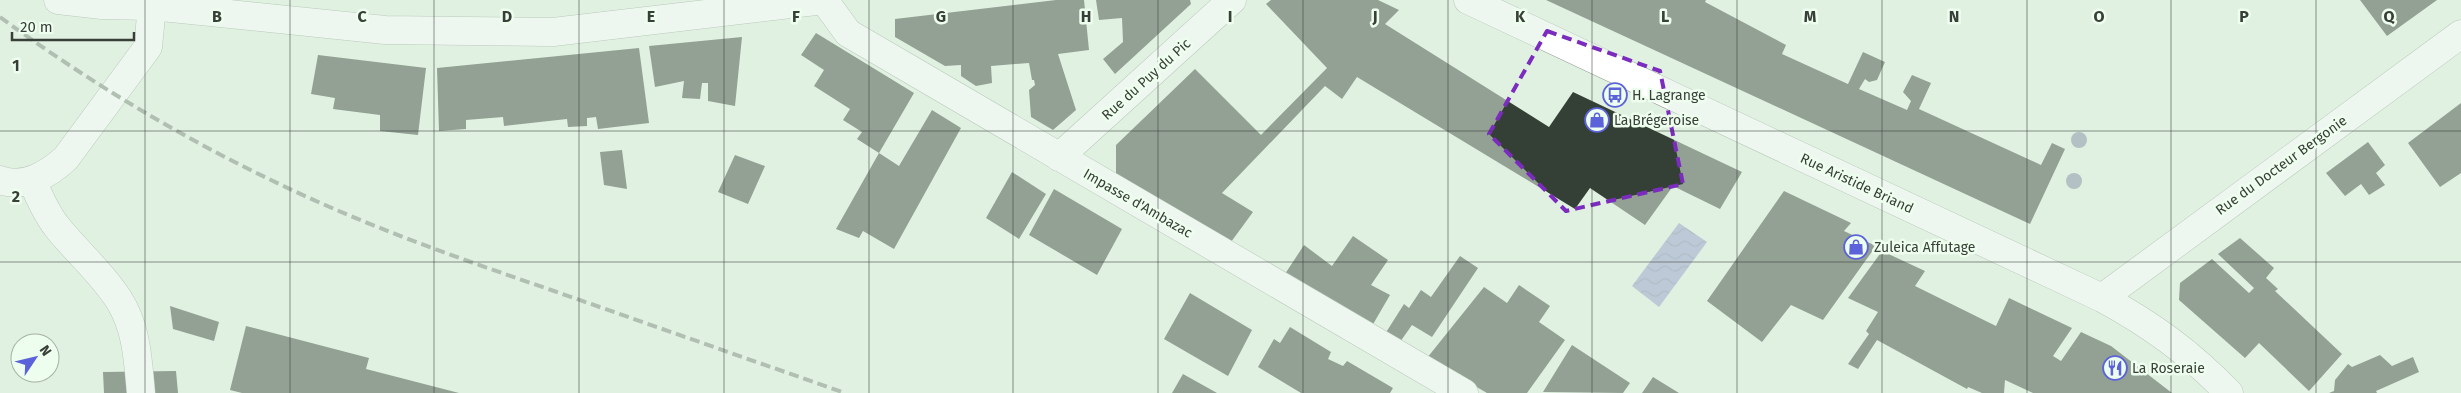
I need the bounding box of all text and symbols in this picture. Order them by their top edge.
text: B [212,7,222,26]
text: C [357,7,367,26]
text: D [502,7,512,26]
text: E [647,7,655,26]
text: F [792,7,800,26]
text: G [936,7,946,26]
text: H [1081,7,1091,26]
text: I [1228,7,1232,26]
text: J [1371,7,1378,26]
text: K [1515,7,1526,26]
text: L [1661,7,1669,26]
text: M [1804,7,1817,26]
text: N [1949,7,1959,26]
text: O [2093,7,2105,26]
text: P [2239,7,2249,26]
text: Q [2383,7,2395,26]
scale bar [12,10,135,42]
text: 20 m [20,18,53,36]
street label: Rue du Puy du Pic [1098,35,1194,124]
text: 1 [12,56,20,75]
bus stop icon: H. Lagrange [1602,82,1628,108]
place label: H. Lagrange [1632,87,1706,104]
shop icon: La Brégeroise [1584,107,1610,133]
place label: La Brégeroise [1614,112,1699,129]
street label: Rue du Docteur Bergonie [2212,112,2350,219]
street label: Rue Aristide Briand [1798,150,1916,217]
street label: Impasse d'Ambazac [1080,165,1196,242]
text: 2 [12,187,20,206]
shop icon: Zuleica Affutage [1843,234,1869,260]
place label: Zuleica Affutage [1874,239,1975,256]
north arrow [10,333,60,383]
text: N [36,342,55,360]
restaurant icon: La Roseraie [2102,355,2128,381]
place label: La Roseraie [2132,360,2205,377]

